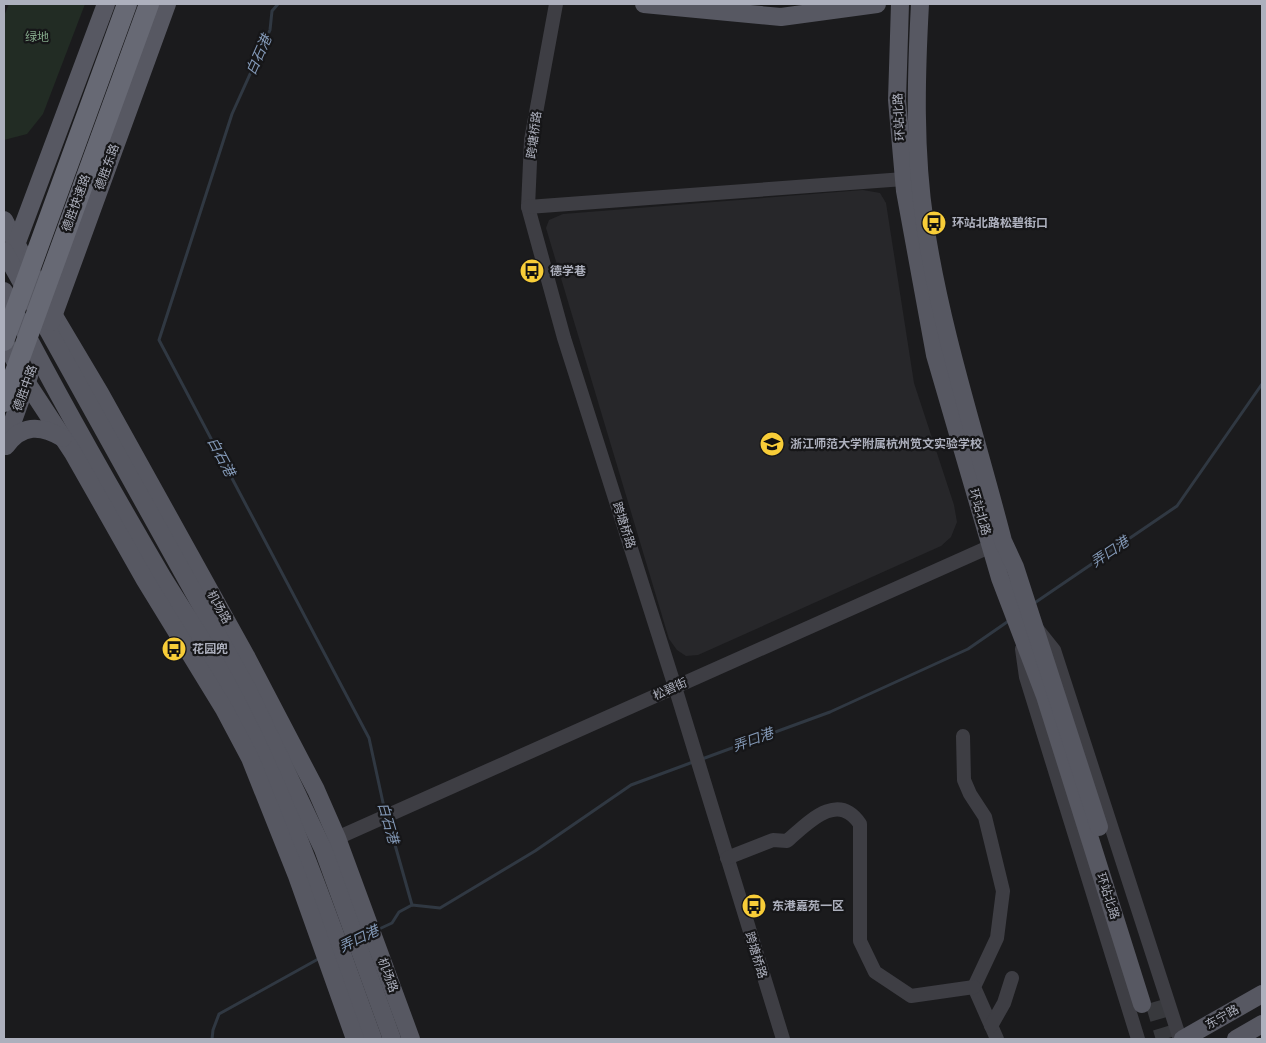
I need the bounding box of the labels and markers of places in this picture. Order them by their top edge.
bus stop icon: 环站北路松碧街口 [921,210,947,236]
place label: 环站北路松碧街口 [952,216,1048,230]
bus stop icon: 德学巷 [519,258,545,284]
place label: 德学巷 [550,264,586,278]
school or university icon: 浙江师范大学附属杭州笕文实验学校 [759,431,785,457]
place label: 浙江师范大学附属杭州笕文实验学校 [790,437,982,451]
bus stop icon: 花园兜 [161,636,187,662]
place label: 花园兜 [192,642,228,656]
bus stop icon: 东港嘉苑一区 [741,893,767,919]
place label: 东港嘉苑一区 [772,899,844,913]

